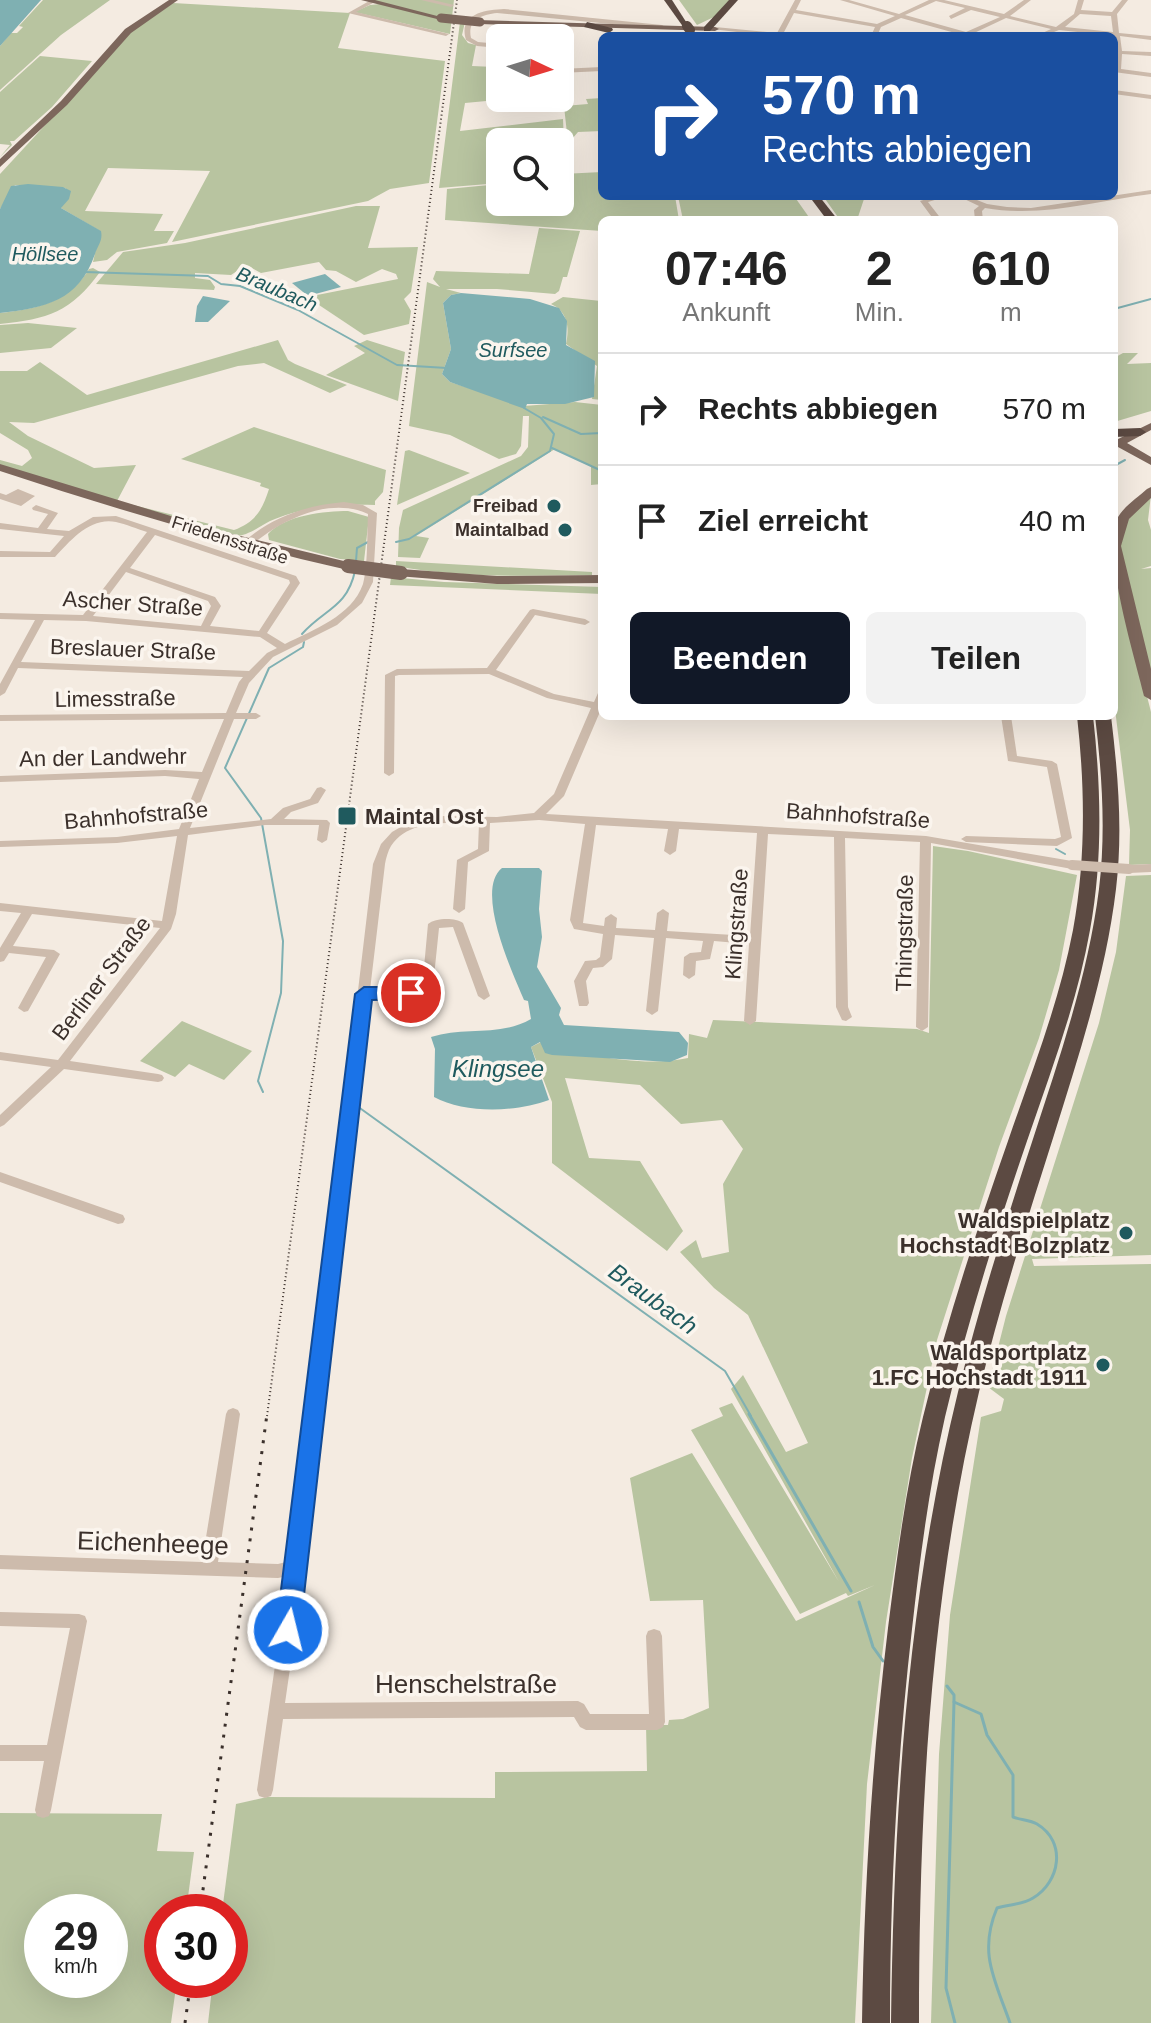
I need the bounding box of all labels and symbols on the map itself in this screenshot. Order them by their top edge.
north arrow [486,24,574,112]
water label: Höllsee [12,243,78,265]
water label: Braubach [233,262,321,316]
water label: Surfsee [479,339,547,361]
place label: Freibad [473,496,538,516]
marker: Freibad [545,497,563,515]
street label: Friedensstraße [169,512,291,568]
place label: Maintalbad [455,520,549,540]
marker: Maintalbad [556,521,574,539]
street label: Ascher Straße [62,586,204,621]
street label: Breslauer Straße [49,634,217,665]
street label: Limesstraße [54,685,176,712]
street label: An der Landwehr [19,744,187,771]
street label: Bahnhofstraße [63,797,209,834]
street label: Bahnhofstraße [785,798,931,833]
place label: Maintal Ost [365,804,484,829]
marker: Maintal Ost [336,805,358,827]
street label: Klingstraße [720,868,753,980]
street label: Thingstraße [891,874,918,992]
street label: Berliner Straße [47,912,156,1045]
pin [377,959,445,1027]
water label: Klingsee [452,1055,544,1082]
place label: Waldspielplatz Hochstadt Bolzplatz [900,1208,1110,1258]
marker: Waldspielplatz Hochstadt Bolzplatz [1117,1224,1135,1242]
water label: Braubach [604,1257,703,1340]
place label: Waldsportplatz 1.FC Hochstadt 1911 [872,1340,1087,1390]
marker: Waldsportplatz 1.FC Hochstadt 1911 [1094,1356,1112,1374]
street label: Eichenheege [77,1525,229,1561]
position arrow [246,1588,330,1672]
street label: Henschelstraße [375,1669,557,1699]
speed limit sign: 30 [144,1894,248,1998]

